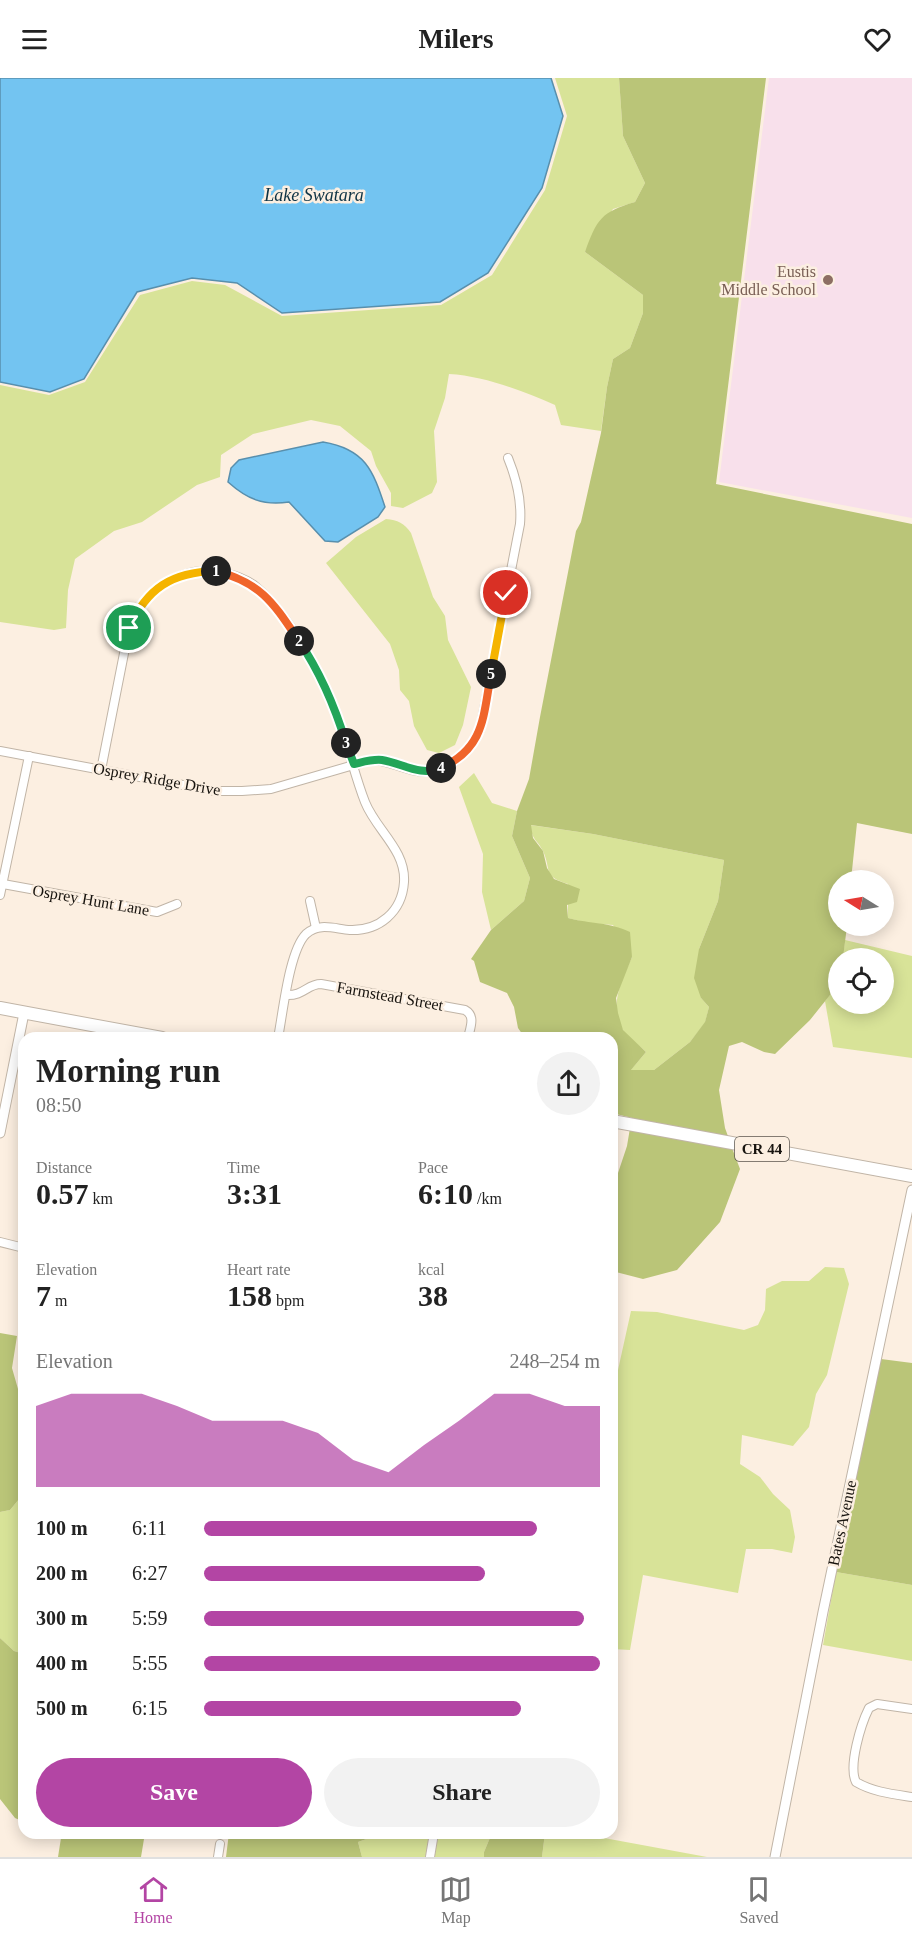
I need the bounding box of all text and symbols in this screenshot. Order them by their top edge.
icon: menu [18,23,51,56]
icon: heart [861,23,894,56]
text: Milers [419,24,493,54]
water label: Lake Swatara [263,185,364,205]
place label: Eustis Middle School [721,263,817,298]
marker: Eustis Middle School [821,273,835,287]
pin: 1 [201,556,231,586]
text: 1 [212,562,220,579]
pin [480,567,531,618]
icon: check [489,576,522,609]
pin [103,602,154,653]
icon: arrive [112,611,145,644]
pin: 2 [284,626,314,656]
text: 2 [295,632,303,649]
pin: 5 [476,659,506,689]
text: 5 [487,665,495,682]
pin: 3 [331,728,361,758]
text: 3 [342,734,350,751]
pin: 4 [426,753,456,783]
street label: Osprey Ridge Drive [92,759,222,800]
text: 4 [437,759,445,776]
north arrow [828,870,894,936]
map controls [828,870,894,1014]
street label: Osprey Hunt Lane [31,881,151,920]
button: locate [828,948,894,1014]
street label: Farmstead Street [335,978,445,1014]
button: share [537,1052,600,1115]
text: Morning run [36,1053,220,1089]
text: 08:50 [36,1094,82,1116]
road number: CR 44 [735,1137,789,1161]
text: Distance [36,1159,92,1176]
text: Time [227,1159,260,1176]
text: Pace [418,1159,448,1176]
text: 0.57 [36,1177,89,1210]
text: 3:31 [227,1177,282,1210]
text: 6:10 [418,1177,473,1210]
text: km [89,1190,113,1207]
text: /km [473,1190,502,1207]
text: Elevation [36,1261,97,1278]
text: Heart rate [227,1261,291,1278]
text: kcal [418,1261,445,1278]
text: 7 [36,1279,51,1312]
text: 158 [227,1279,272,1312]
text: 38 [418,1279,448,1312]
text: m [51,1292,67,1309]
text: bpm [272,1292,304,1309]
text: Elevation [36,1350,113,1372]
text: 248–254 m [509,1350,600,1372]
street label: Bates Avenue [825,1479,859,1567]
text: 100 m [36,1517,88,1539]
text: 6:11 [132,1517,167,1539]
text: 200 m [36,1562,88,1584]
text: 6:27 [132,1562,168,1584]
text: 300 m [36,1607,88,1629]
text: 5:59 [132,1607,168,1629]
text: 400 m [36,1652,88,1674]
text: 5:55 [132,1652,168,1674]
text: 500 m [36,1697,88,1719]
text: 6:15 [132,1697,168,1719]
button: Save [36,1758,312,1827]
button: Share [324,1758,600,1827]
tab: Home [133,1873,173,1927]
tab: Map [439,1873,472,1927]
tab: Saved [739,1873,779,1927]

